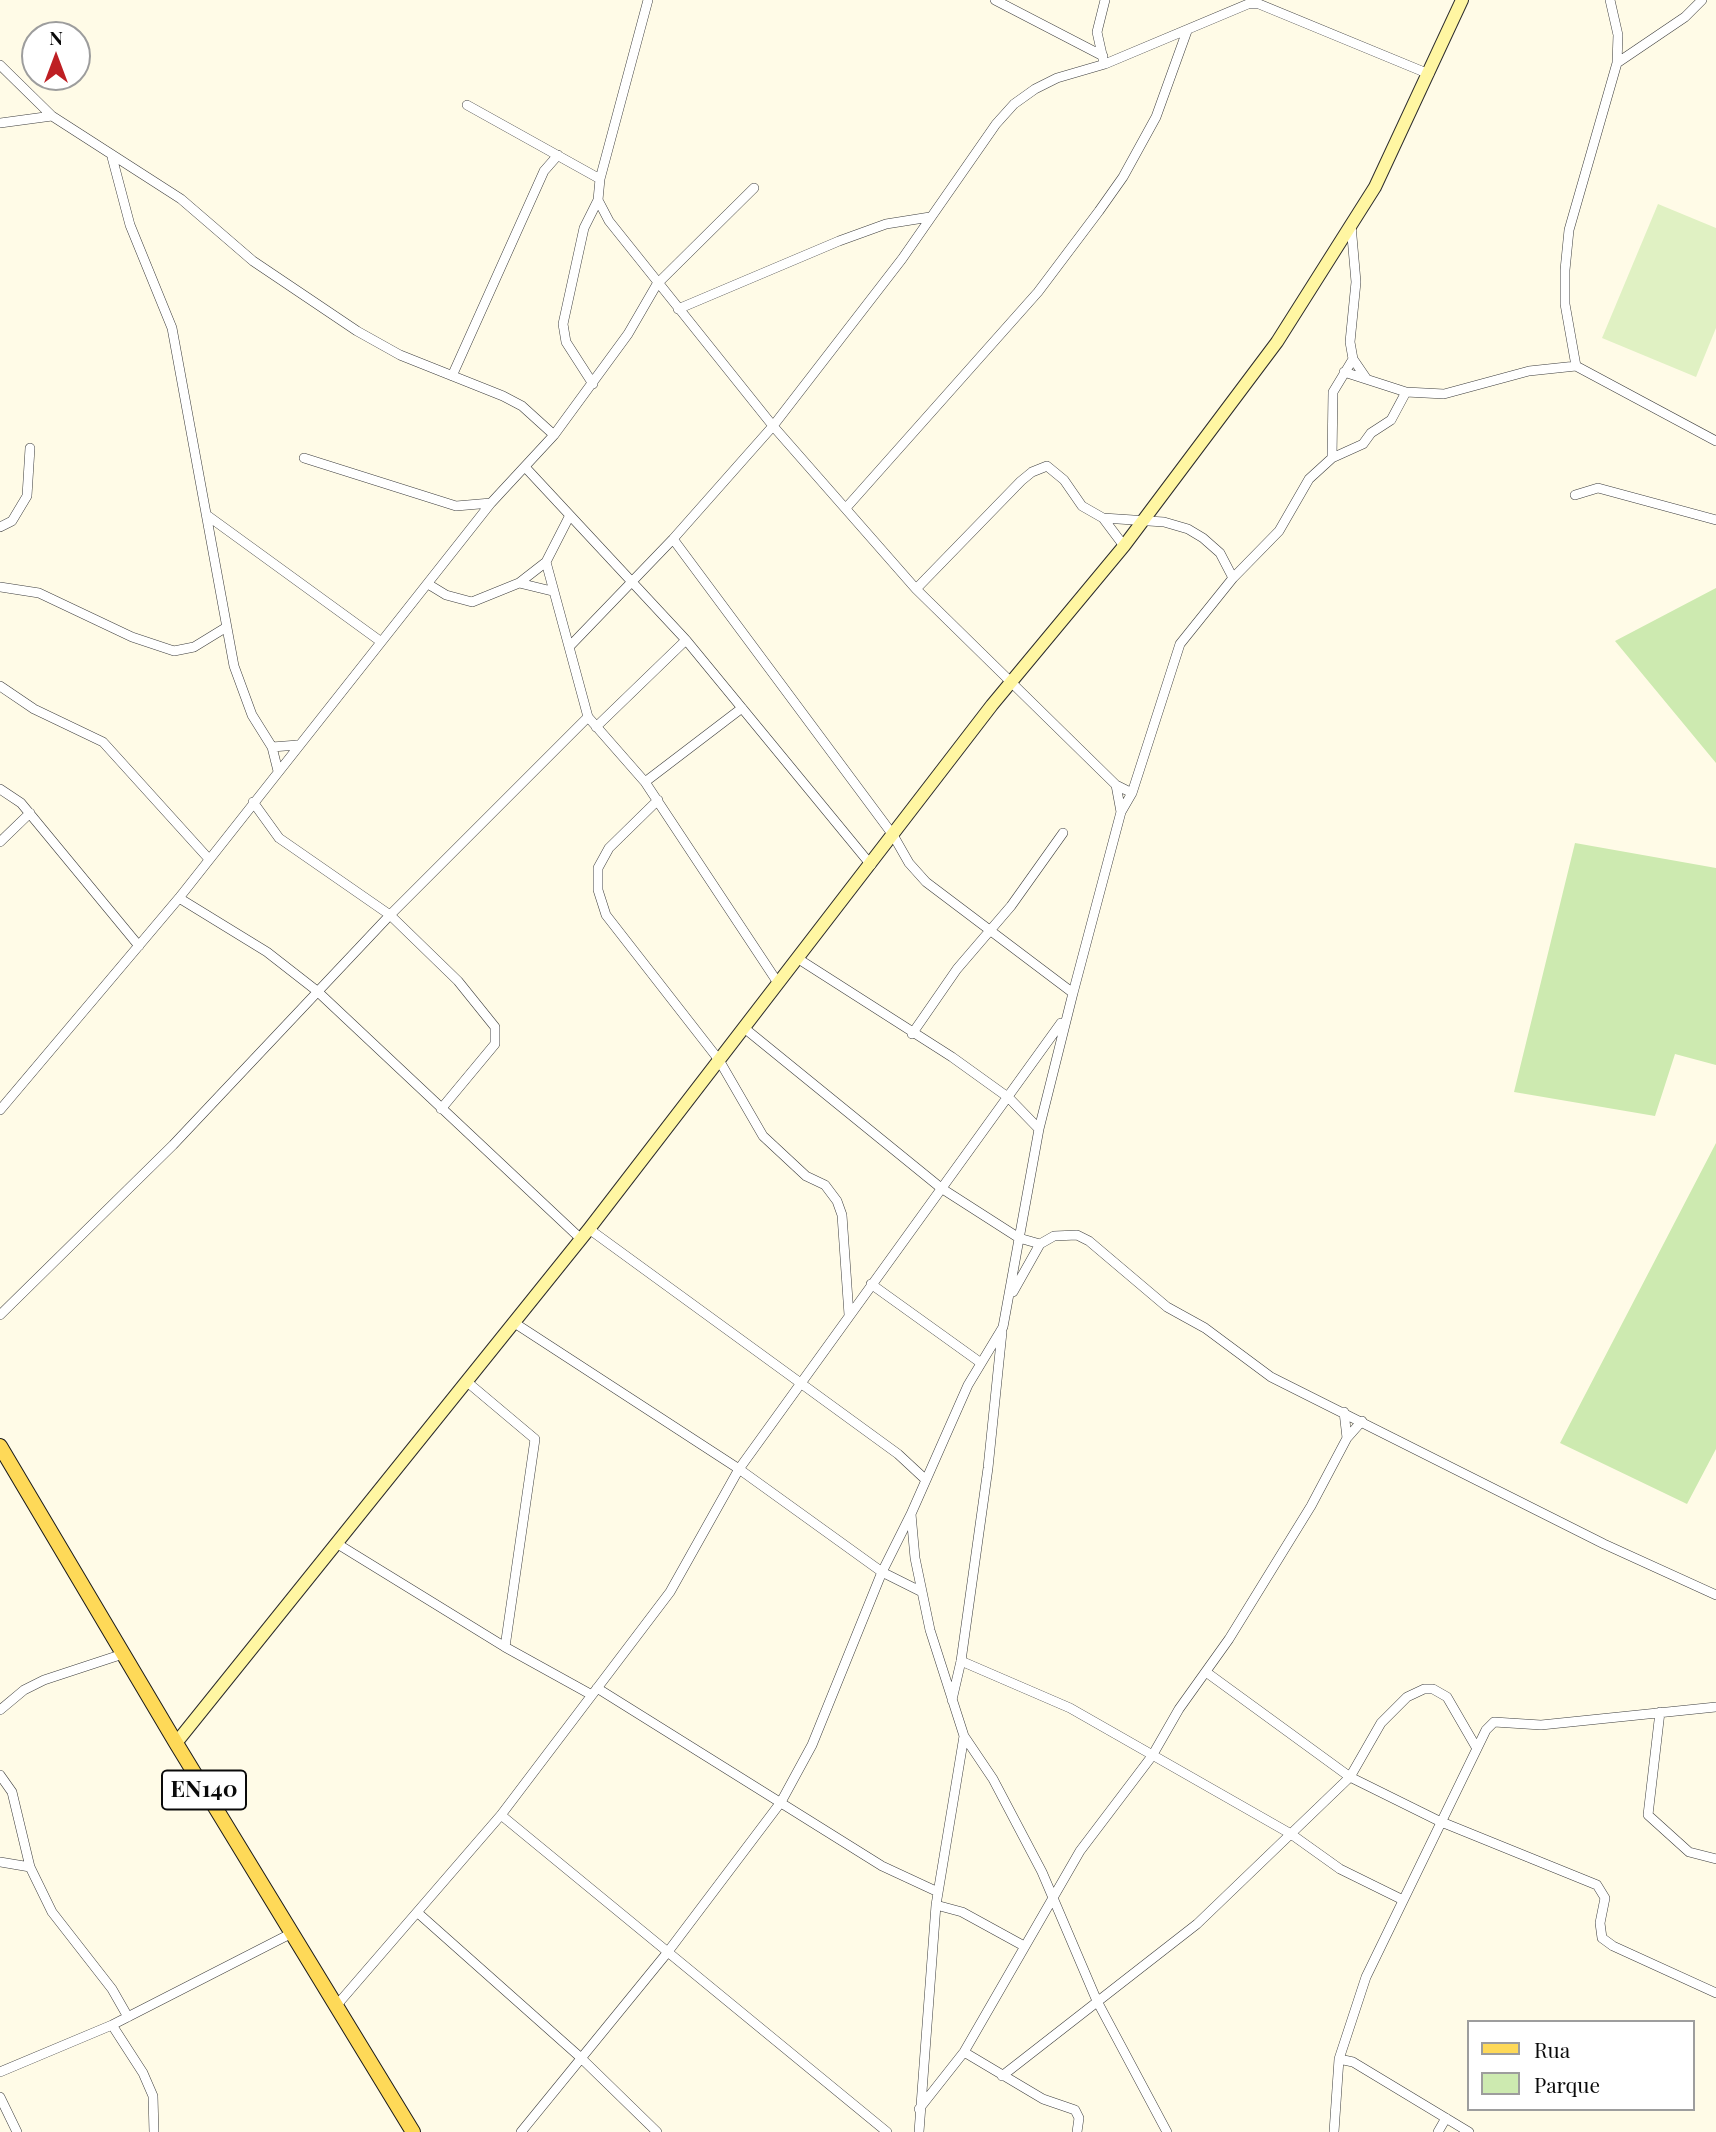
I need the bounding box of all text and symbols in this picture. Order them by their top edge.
north arrow [21,21,91,91]
text: N [49,24,63,50]
road number: EN140 [162,1770,246,1810]
legend [1468,2020,1695,2111]
text: Rua [1534,2035,1570,2063]
text: Parque [1534,2070,1600,2098]

